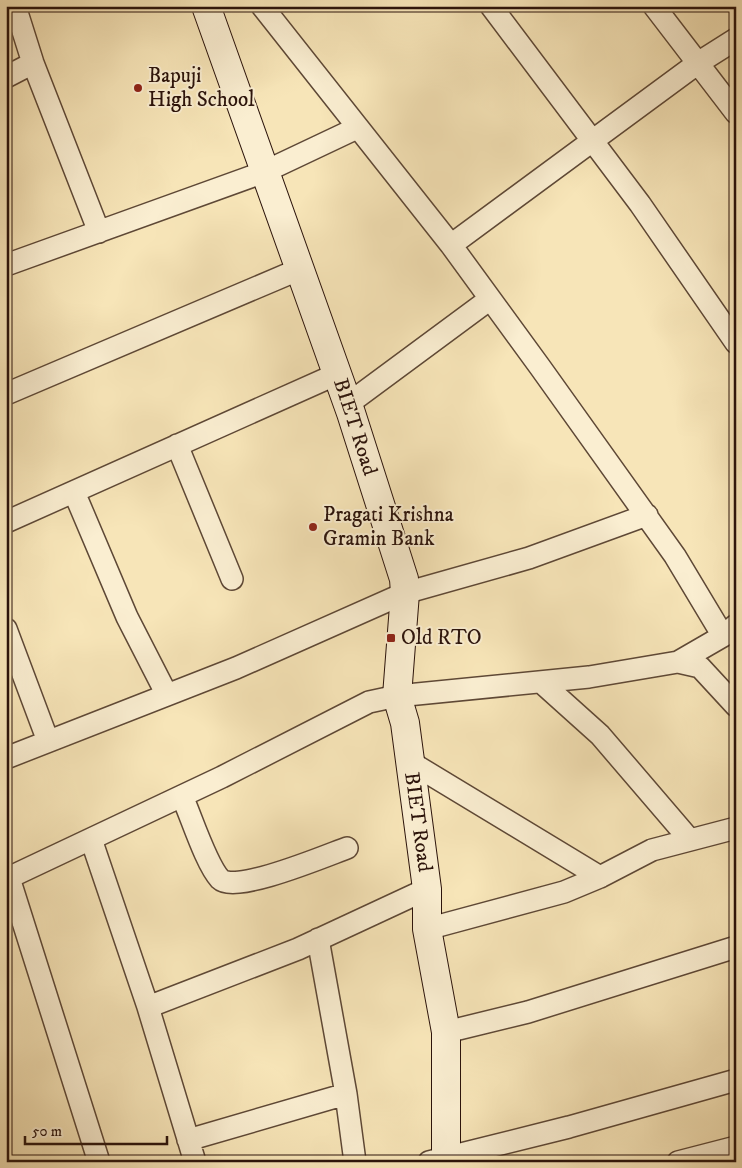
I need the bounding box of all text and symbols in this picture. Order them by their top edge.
place label: Bapuji High School [148,63,255,113]
marker: Bapuji High School [132,82,144,94]
street label: BIET Road [327,375,383,479]
place label: Pragati Krishna Gramin Bank [323,502,454,552]
marker: Pragati Krishna Gramin Bank [307,521,319,533]
place label: Old RTO [401,625,482,651]
marker: Old RTO [385,632,397,644]
street label: BIET Road [398,770,438,874]
scale bar [25,1113,168,1145]
text: 50 m [32,1122,62,1141]

